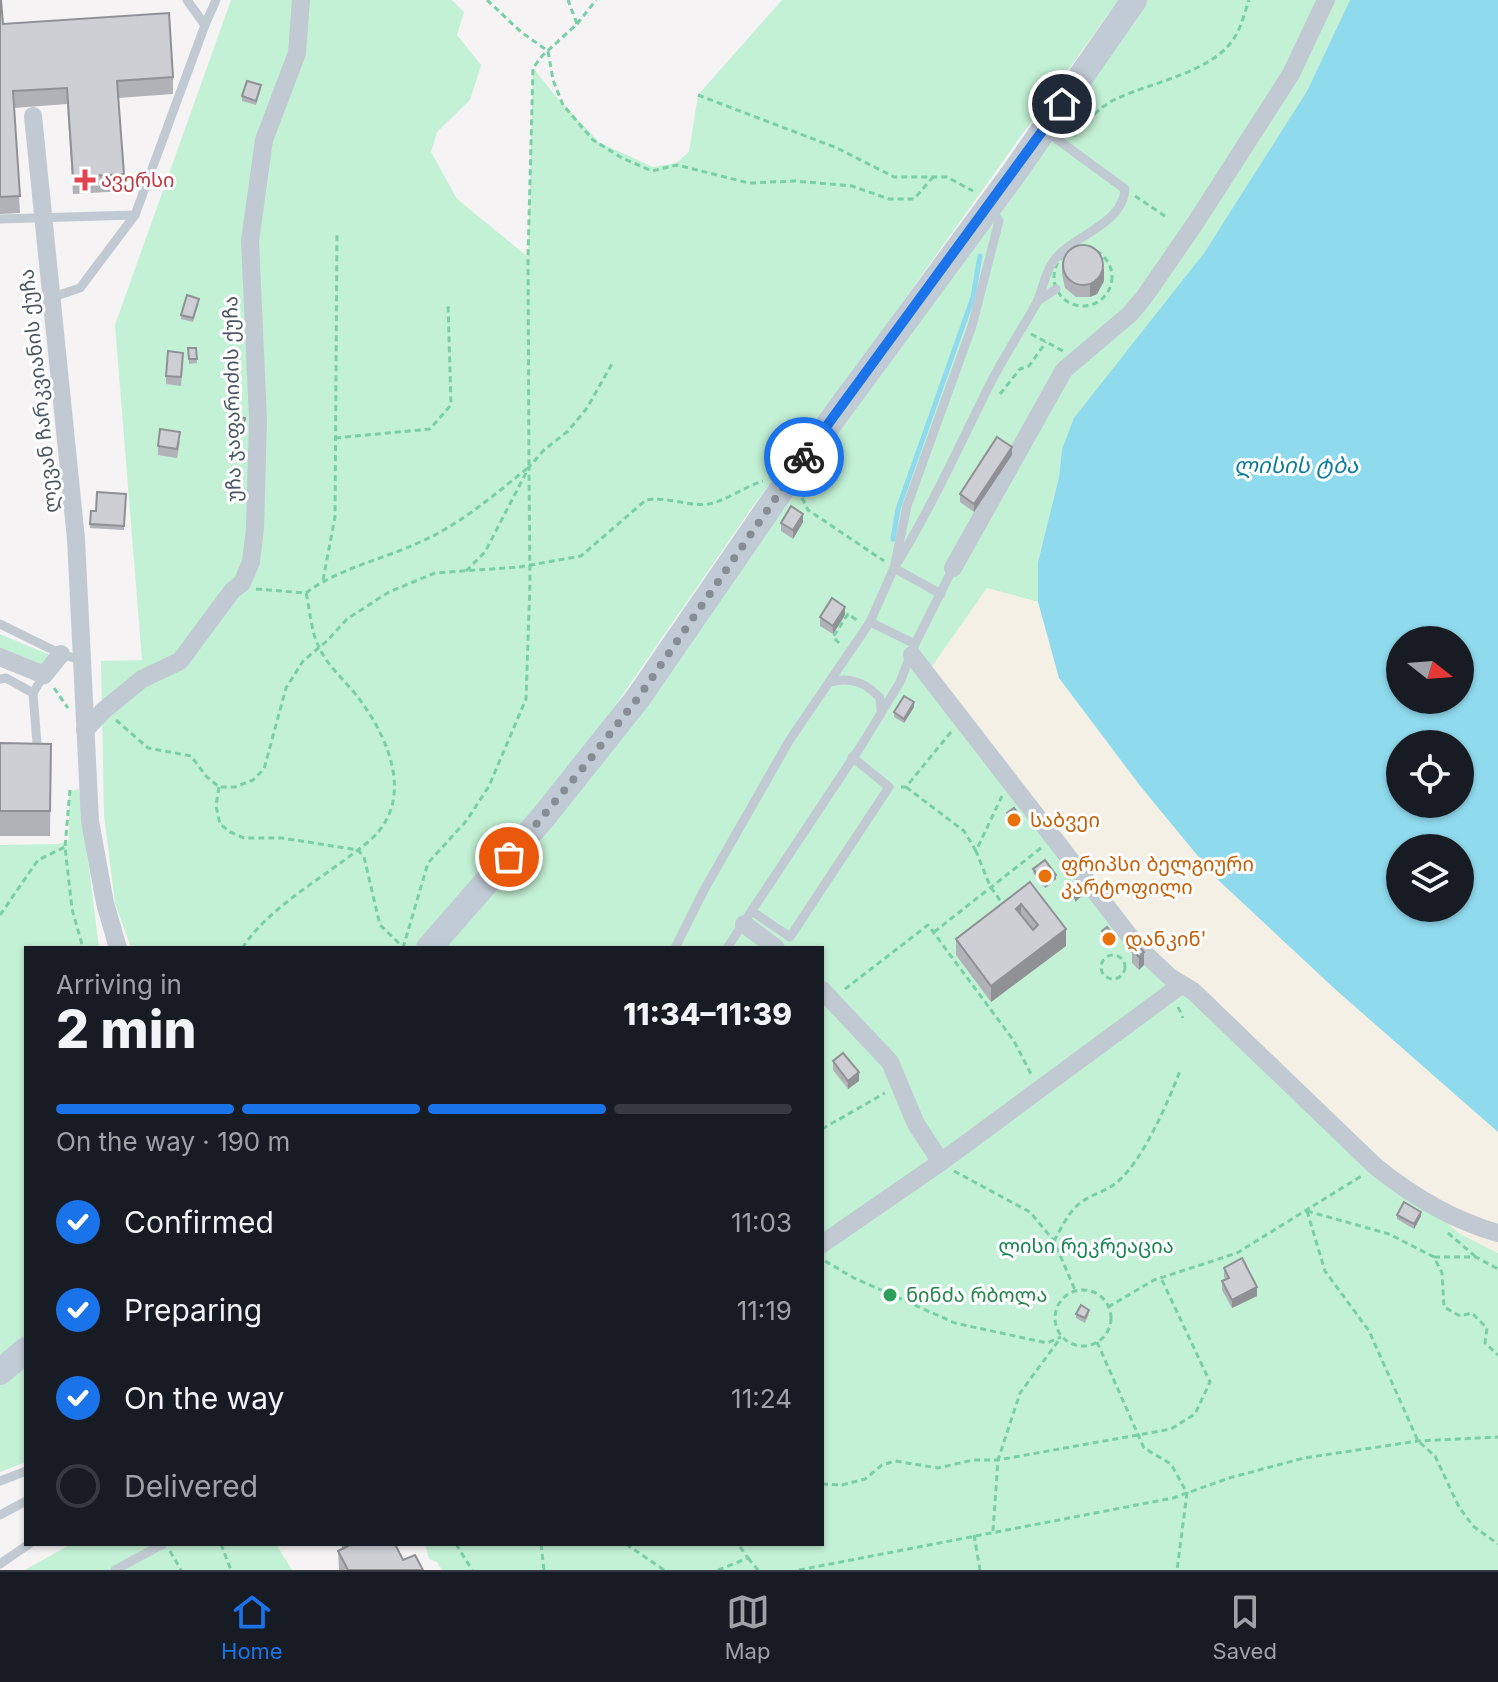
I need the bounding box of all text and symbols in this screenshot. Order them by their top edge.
pin [1028,70,1096,138]
icon: home [1040,82,1084,126]
place label: ავერსი [101,168,175,192]
marker: ავერსი [76,171,94,189]
street label: ლევან ჩარკვიანის ქუჩა [14,268,65,514]
street label: უჩა ჯაფარიძის ქუჩა [218,296,246,502]
courier [764,417,844,497]
icon: bike [782,435,826,479]
water label: ლისის ტბა [1234,452,1359,479]
north arrow [1386,626,1474,714]
map controls [1386,626,1474,922]
button: locate [1386,730,1474,818]
place label: საბვეი [1030,808,1100,832]
marker: საბვეი [1005,811,1023,829]
pin [475,823,543,891]
button: layers [1386,834,1474,922]
icon: bag [487,835,531,879]
place label: ფრიპსი ბელგიური კარტოფილი [1061,852,1254,900]
marker: ფრიპსი ბელგიური კარტოფილი [1036,867,1054,885]
place label: დანკინ' [1125,927,1207,952]
marker: დანკინ' [1100,930,1118,948]
text: Arriving in [56,969,182,1000]
text: 11:34–11:39 [623,996,792,1032]
text: 2 min [56,998,197,1061]
text: On the way · 190 m [56,1126,290,1157]
icon: check [56,1200,100,1244]
text: Confirmed [124,1204,274,1240]
text: 11:03 [731,1207,792,1238]
park label: ლისი რეკრეაცია [998,1234,1174,1259]
place label: ნინძა რბოლა [906,1283,1047,1308]
marker: ნინძა რბოლა [881,1286,899,1304]
icon: check [56,1288,100,1332]
text: Preparing [124,1292,262,1328]
text: 11:19 [737,1295,792,1326]
icon: check [56,1376,100,1420]
text: On the way [124,1380,284,1416]
text: 11:24 [731,1383,792,1414]
text: Delivered [124,1468,258,1504]
tab: Home [221,1590,283,1664]
tab: Map [725,1590,770,1664]
tab: Saved [1213,1590,1277,1664]

